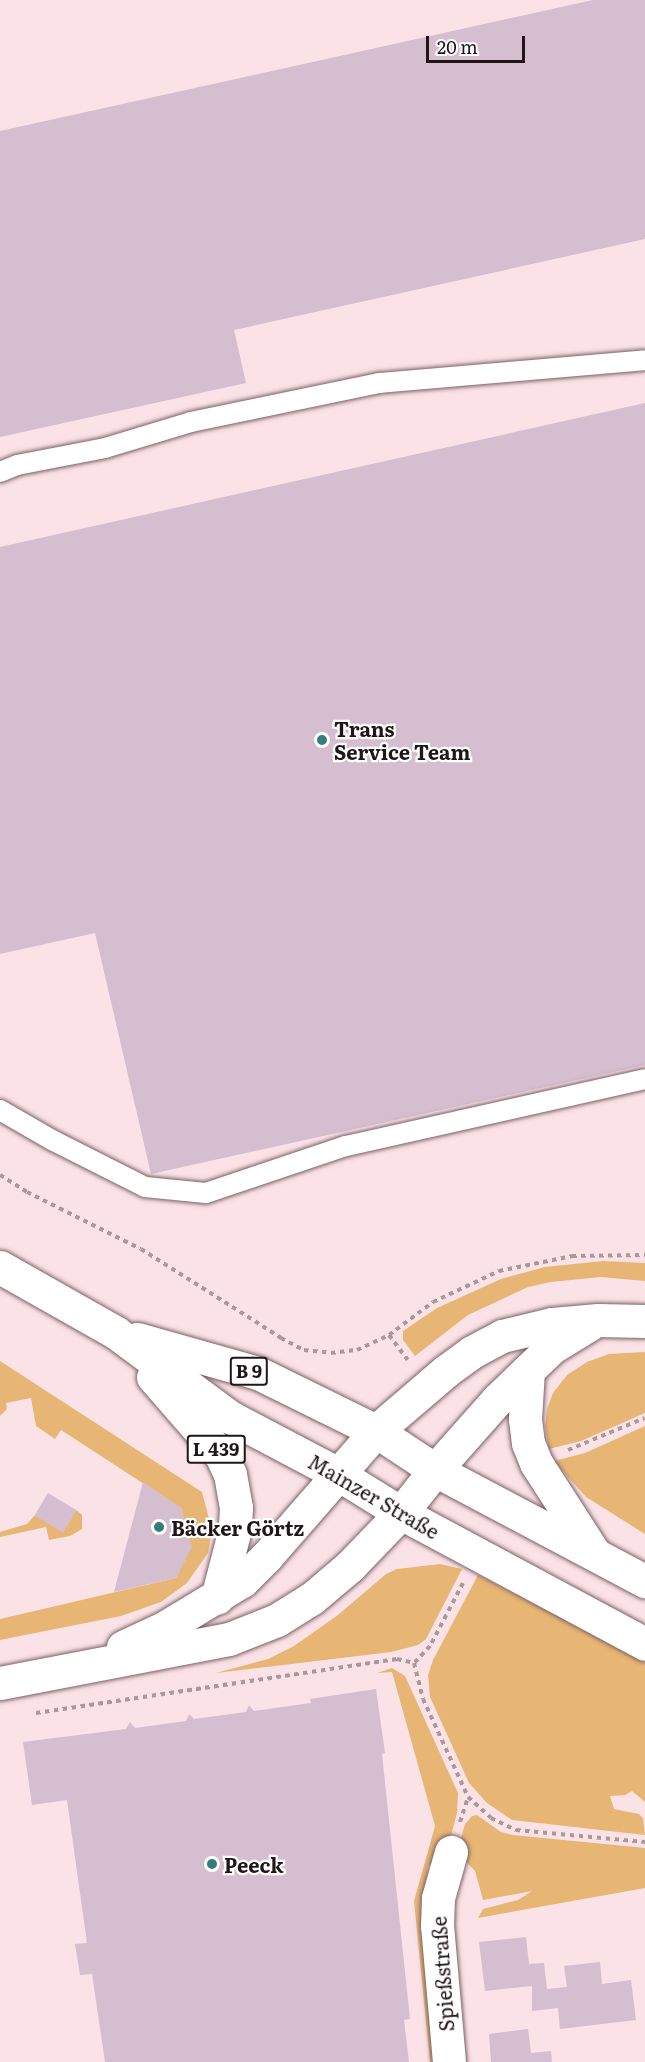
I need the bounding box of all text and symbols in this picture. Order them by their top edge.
scale bar [429,24,528,62]
text: 20 m [437,33,478,60]
place label: Trans Service Team [334,716,470,763]
marker: Trans Service Team [315,733,329,747]
road number: B 9 [230,1356,268,1386]
road number: L 439 [186,1434,246,1464]
street label: Mainzer Straße [304,1449,444,1543]
place label: Bäcker Görtz [171,1515,304,1539]
marker: Bäcker Görtz [152,1520,166,1534]
place label: Peeck [224,1852,284,1876]
marker: Peeck [205,1857,219,1871]
street label: Spießstraße [426,1916,458,2032]

